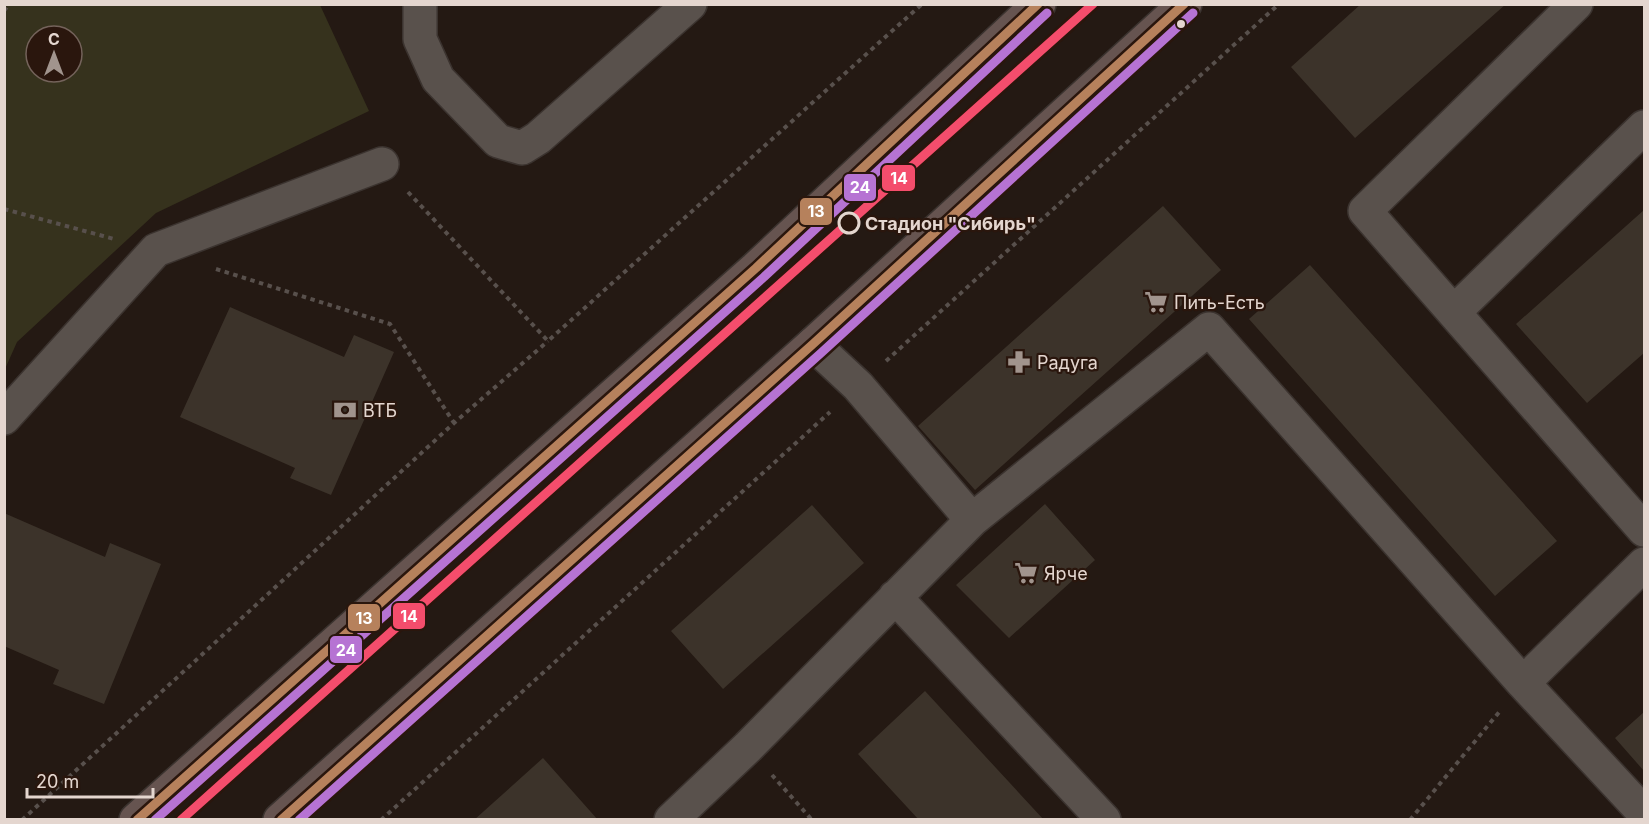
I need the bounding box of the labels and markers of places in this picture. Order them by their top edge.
unlabelled marker [1175,18,1187,30]
marker: Стадион "Сибирь" [838,212,860,234]
place label: Стадион "Сибирь" [865,213,1036,234]
supermarket icon: Пить-Есть [1143,289,1169,315]
place label: Пить-Есть [1174,292,1265,313]
pharmacy icon: Радуга [1006,349,1032,375]
place label: Радуга [1037,352,1098,373]
bank icon: ВТБ [332,397,358,423]
place label: ВТБ [363,400,397,421]
supermarket icon: Ярче [1013,560,1039,586]
place label: Ярче [1044,563,1088,584]

